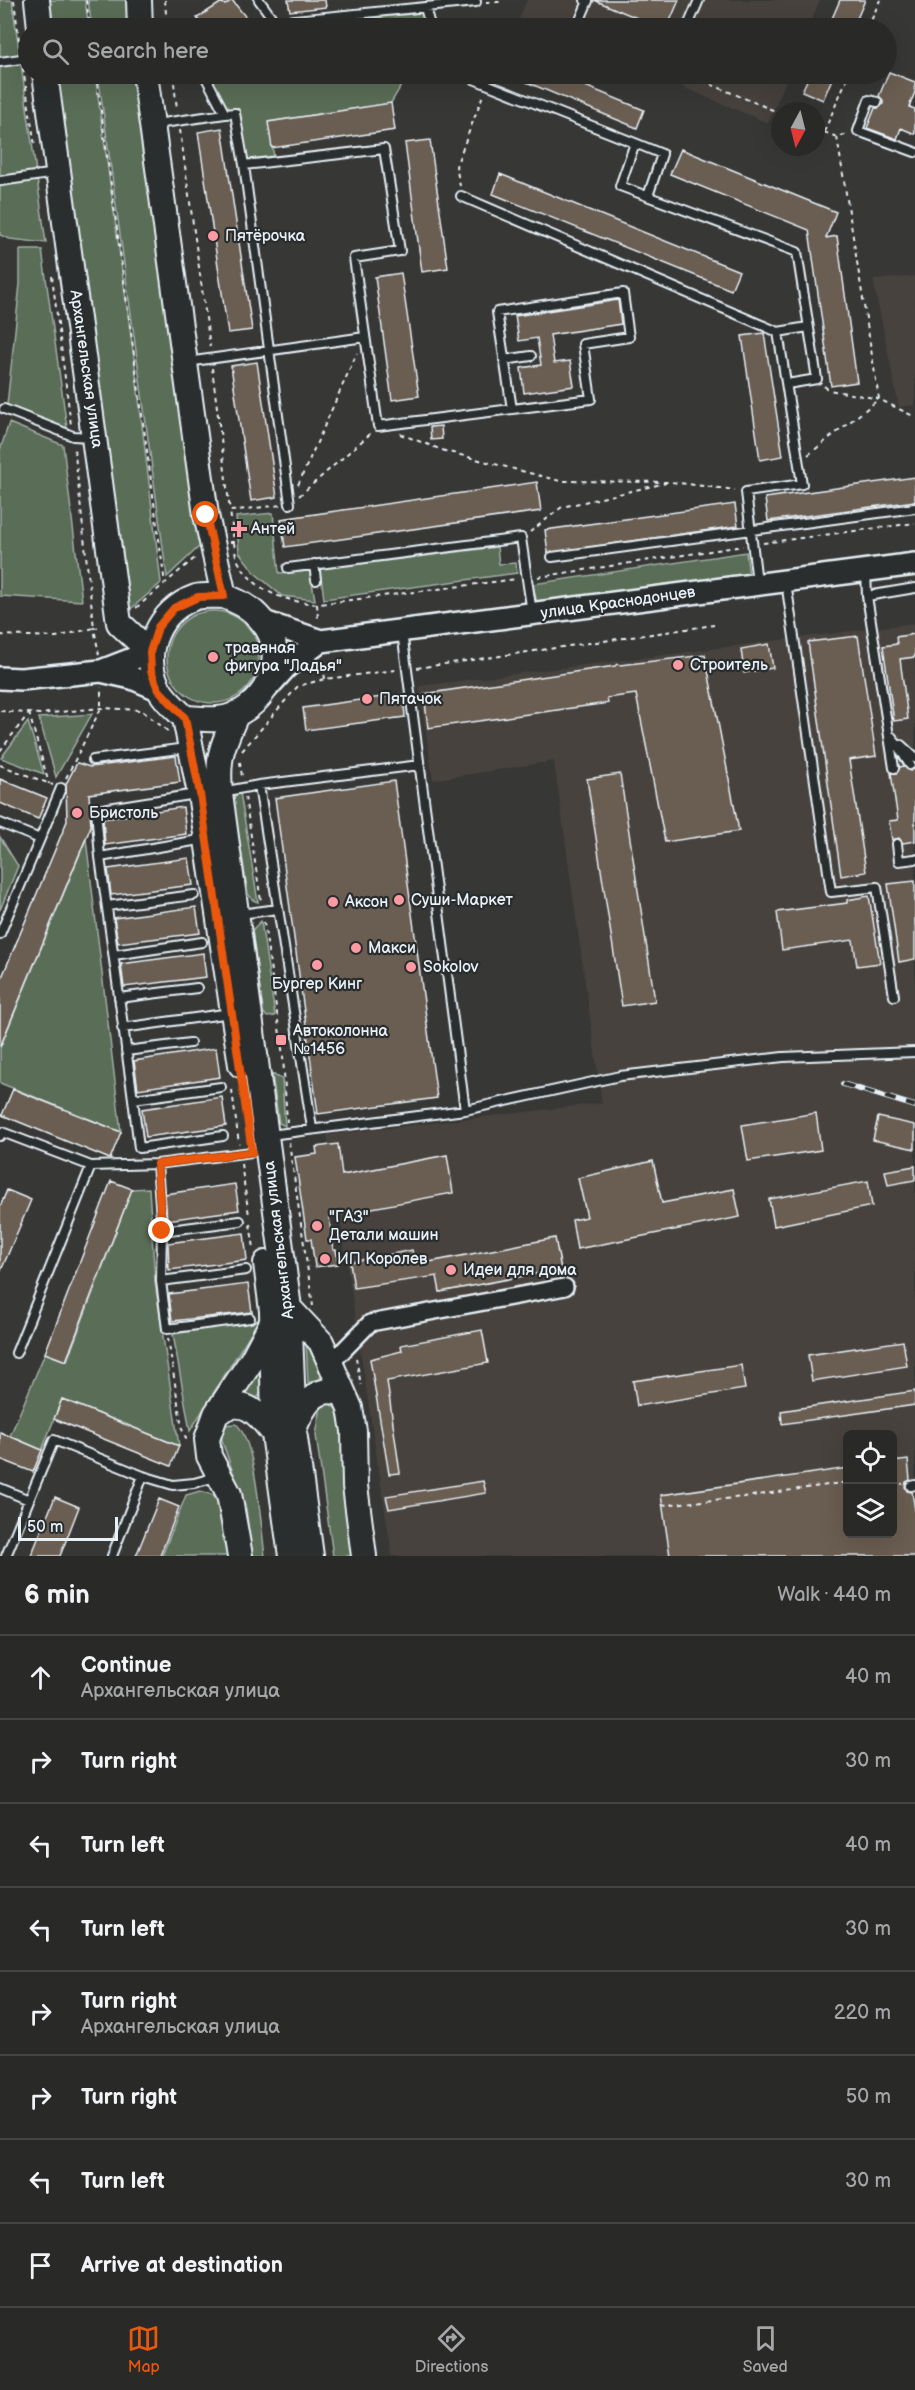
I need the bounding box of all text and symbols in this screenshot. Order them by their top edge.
search box [18,18,897,84]
icon: search [39,35,72,68]
text: Search here [87,38,209,65]
north arrow [771,102,825,156]
place label: Пятёрочка [225,227,306,246]
marker: Пятёрочка [206,229,220,243]
street label: Архангельская улица [65,288,107,450]
route start [192,501,218,527]
place label: Антей [250,520,295,539]
marker: Антей [232,522,246,536]
street label: улица Краснодонцев [539,583,697,623]
place label: травяная фигура "Ладья" [225,639,342,676]
marker: травяная фигура "Ладья" [206,650,220,664]
place label: Строитель [690,656,768,675]
marker: Строитель [671,658,685,672]
place label: Пятачок [379,690,442,709]
marker: Пятачок [360,692,374,706]
place label: Бристоль [89,804,158,823]
marker: Бристоль [70,806,84,820]
place label: Суши-Маркет [411,891,514,910]
place label: Аксон [344,893,388,912]
marker: Суши-Маркет [392,893,406,907]
marker: Аксон [326,895,340,909]
place label: Макси [368,939,416,958]
marker: Макси [349,941,363,955]
marker: Бургер Кинг [310,958,324,972]
place label: Sokolov [423,958,479,977]
marker: Sokolov [404,960,418,974]
place label: Бургер Кинг [272,975,362,994]
place label: Автоколонна №1456 [292,1022,389,1059]
marker: Автоколонна №1456 [274,1033,288,1047]
street label: Архангельская улица [260,1159,298,1321]
place label: "ГАЗ" Детали машин [329,1208,438,1245]
route end [148,1217,174,1243]
marker: "ГАЗ" Детали машин [310,1219,324,1233]
place label: ИП Королев [337,1250,428,1269]
marker: ИП Королев [318,1252,332,1266]
place label: Идеи для дома [463,1261,577,1280]
marker: Идеи для дома [444,1263,458,1277]
map controls [843,1430,897,1538]
button: locate [843,1430,897,1484]
button: layers [843,1484,897,1538]
scale bar [18,1514,118,1542]
text: 50 m [27,1518,63,1537]
text: 6 min [24,1580,90,1611]
text: Walk · 440 m [777,1583,891,1607]
text: Continue [81,1652,171,1679]
icon: ahead [24,1661,57,1694]
text: 40 m [845,1665,891,1689]
text: Архангельская улица [81,1679,280,1703]
icon: right [24,1745,57,1778]
text: Turn right [81,1748,177,1775]
text: 30 m [845,1749,891,1773]
icon: left [24,1829,57,1862]
text: Turn left [81,1832,165,1859]
text: 40 m [845,1833,891,1857]
icon: left [24,1913,57,1946]
text: Turn left [81,1916,165,1943]
text: 30 m [845,1917,891,1941]
text: Turn right [81,1988,177,2015]
icon: right [24,1997,57,2030]
text: 220 m [834,2001,891,2025]
text: Архангельская улица [81,2015,280,2039]
icon: right [24,2081,57,2114]
text: Turn right [81,2084,177,2111]
text: 50 m [846,2085,891,2109]
icon: left [24,2165,57,2198]
text: Turn left [81,2168,165,2195]
text: 30 m [845,2169,891,2193]
icon: arrive [24,2249,57,2282]
text: Arrive at destination [81,2252,283,2279]
tab: Map [127,2322,160,2377]
tab: Directions [415,2322,488,2377]
tab: Saved [743,2322,788,2377]

